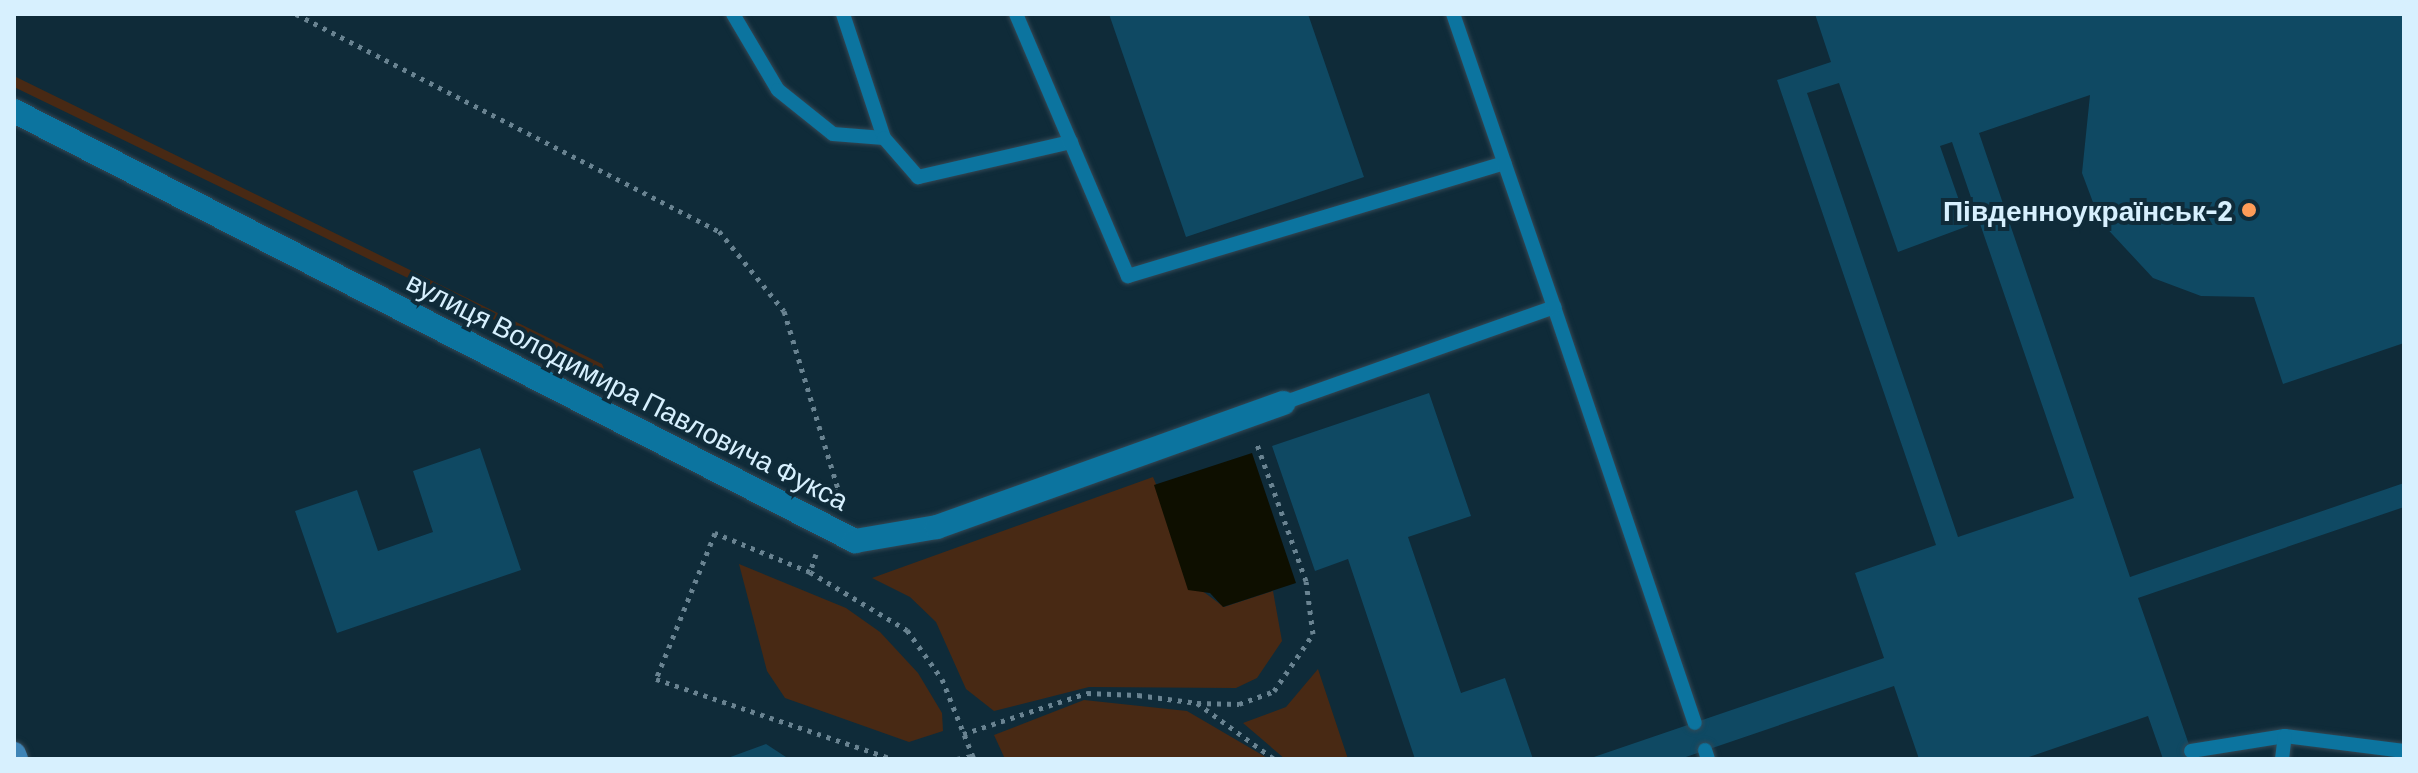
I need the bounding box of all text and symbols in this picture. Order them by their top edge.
place label: Південноукраїнськ-2 [1943,193,2233,227]
marker: Південноукраїнськ-2 [2240,201,2258,219]
street label: вулиця Володимира Павловича Фукса [402,264,854,516]

